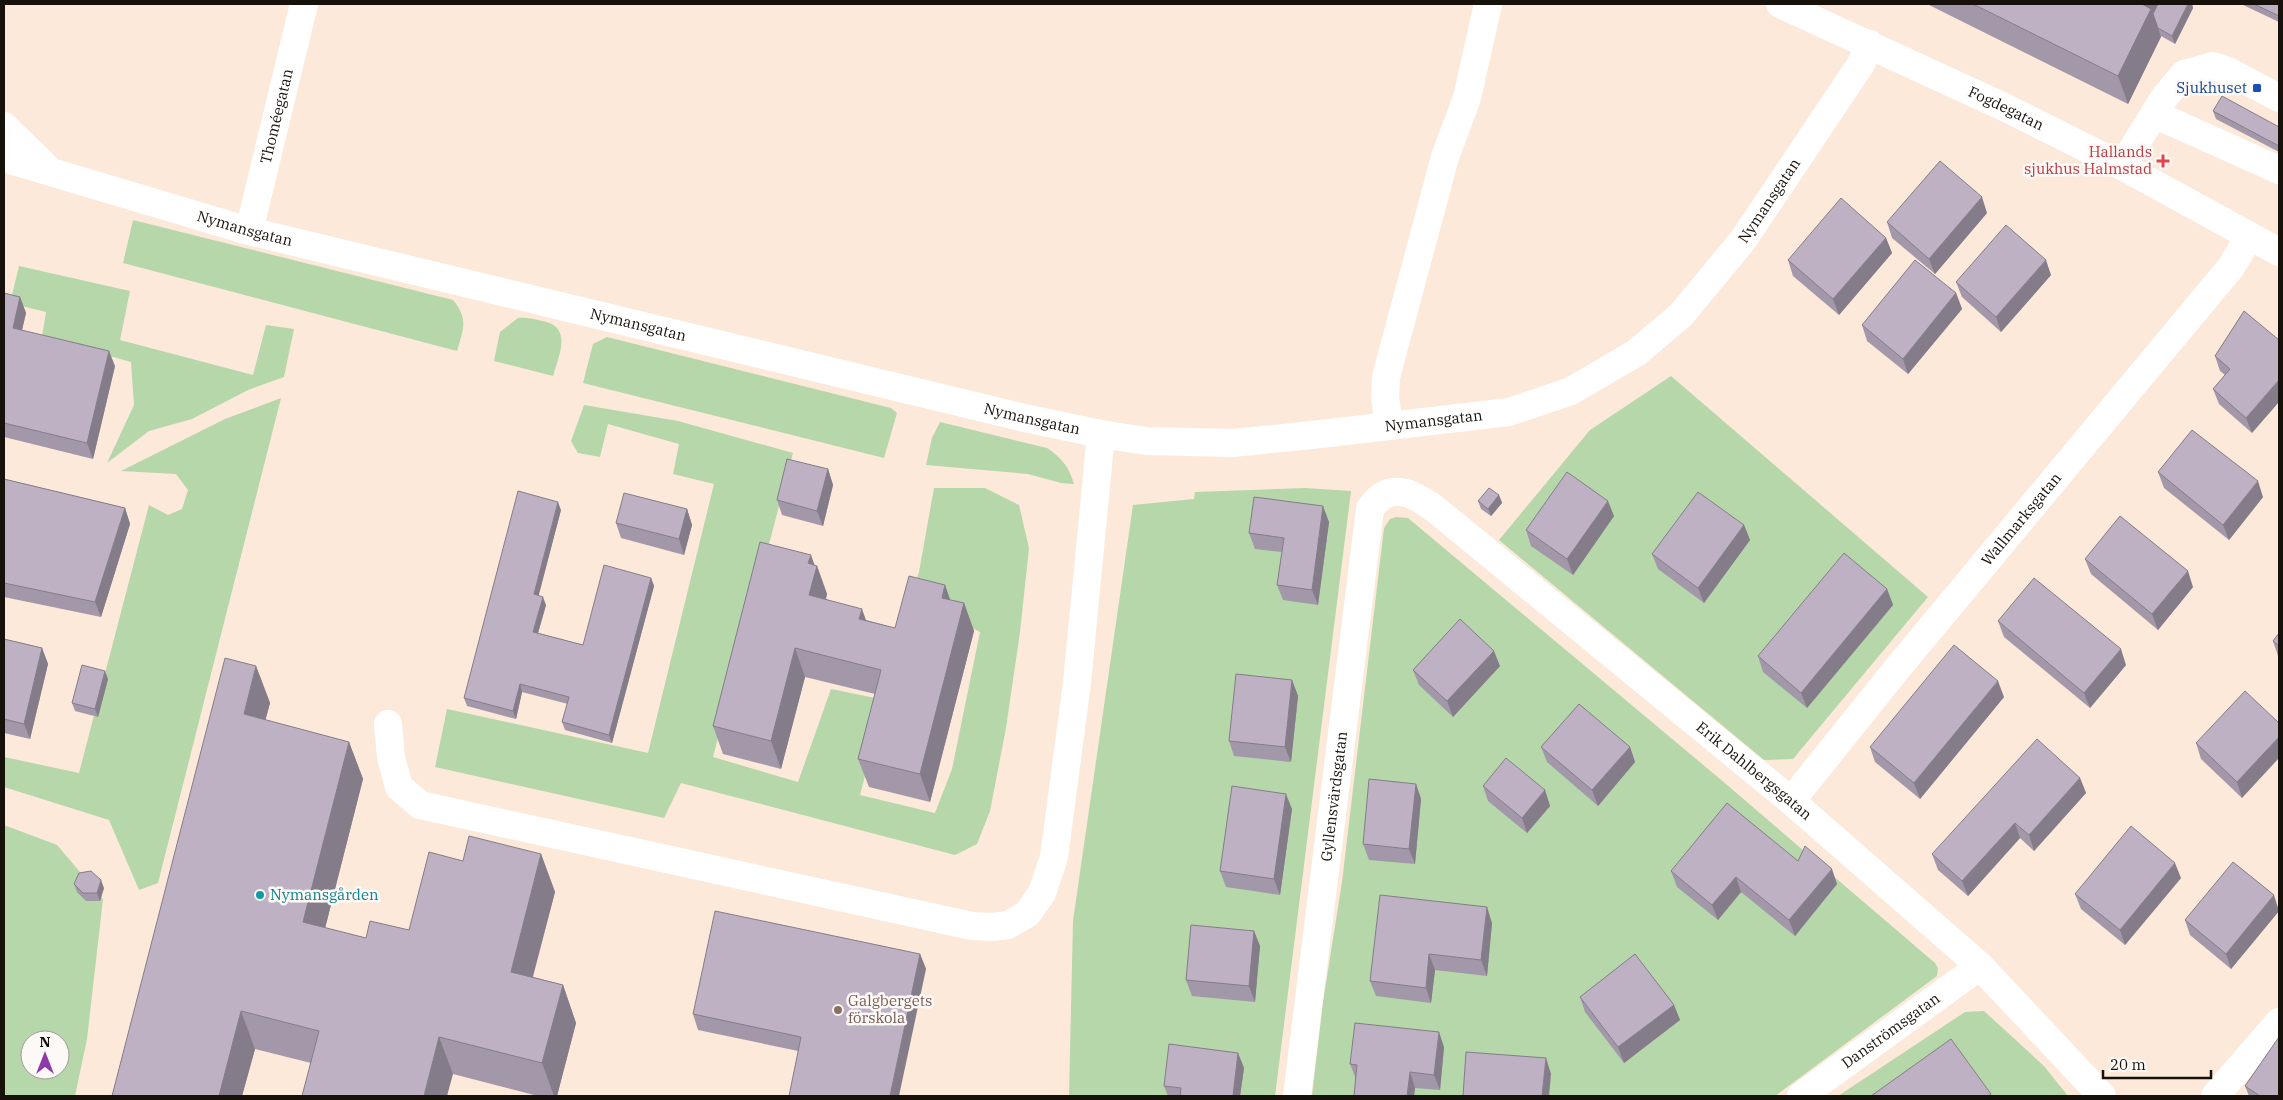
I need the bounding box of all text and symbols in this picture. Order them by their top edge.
street label: Thoméegatan [256,66,297,166]
place label: Sjukhuset [2176,78,2247,97]
street label: Fogdegatan [1965,82,2048,135]
marker: Sjukhuset [2251,82,2263,94]
place label: Hallands sjukhus Halmstad [2024,142,2152,178]
street label: Nymansgatan [1734,154,1804,247]
marker: Hallands sjukhus Halmstad [2156,154,2170,168]
street label: Nymansgatan [195,206,295,250]
street label: Nymansgatan [588,304,689,345]
street label: Nymansgatan [982,398,1082,439]
street label: Nymansgatan [1384,405,1484,435]
street label: Wallmarksgatan [1977,468,2065,569]
street label: Erik Dahlbergsgatan [1693,717,1816,824]
street label: Gyllensvärdsgatan [1316,730,1351,862]
place label: Nymansgården [270,885,379,904]
marker: Nymansgården [254,889,266,901]
street label: Danströmsgatan [1838,988,1944,1072]
place label: Galgbergets förskola [848,991,932,1027]
marker: Galgbergets förskola [832,1004,844,1016]
north arrow [20,1030,70,1080]
text: N [39,1033,51,1051]
scale bar [2103,1048,2210,1080]
text: 20 m [2110,1055,2146,1074]

